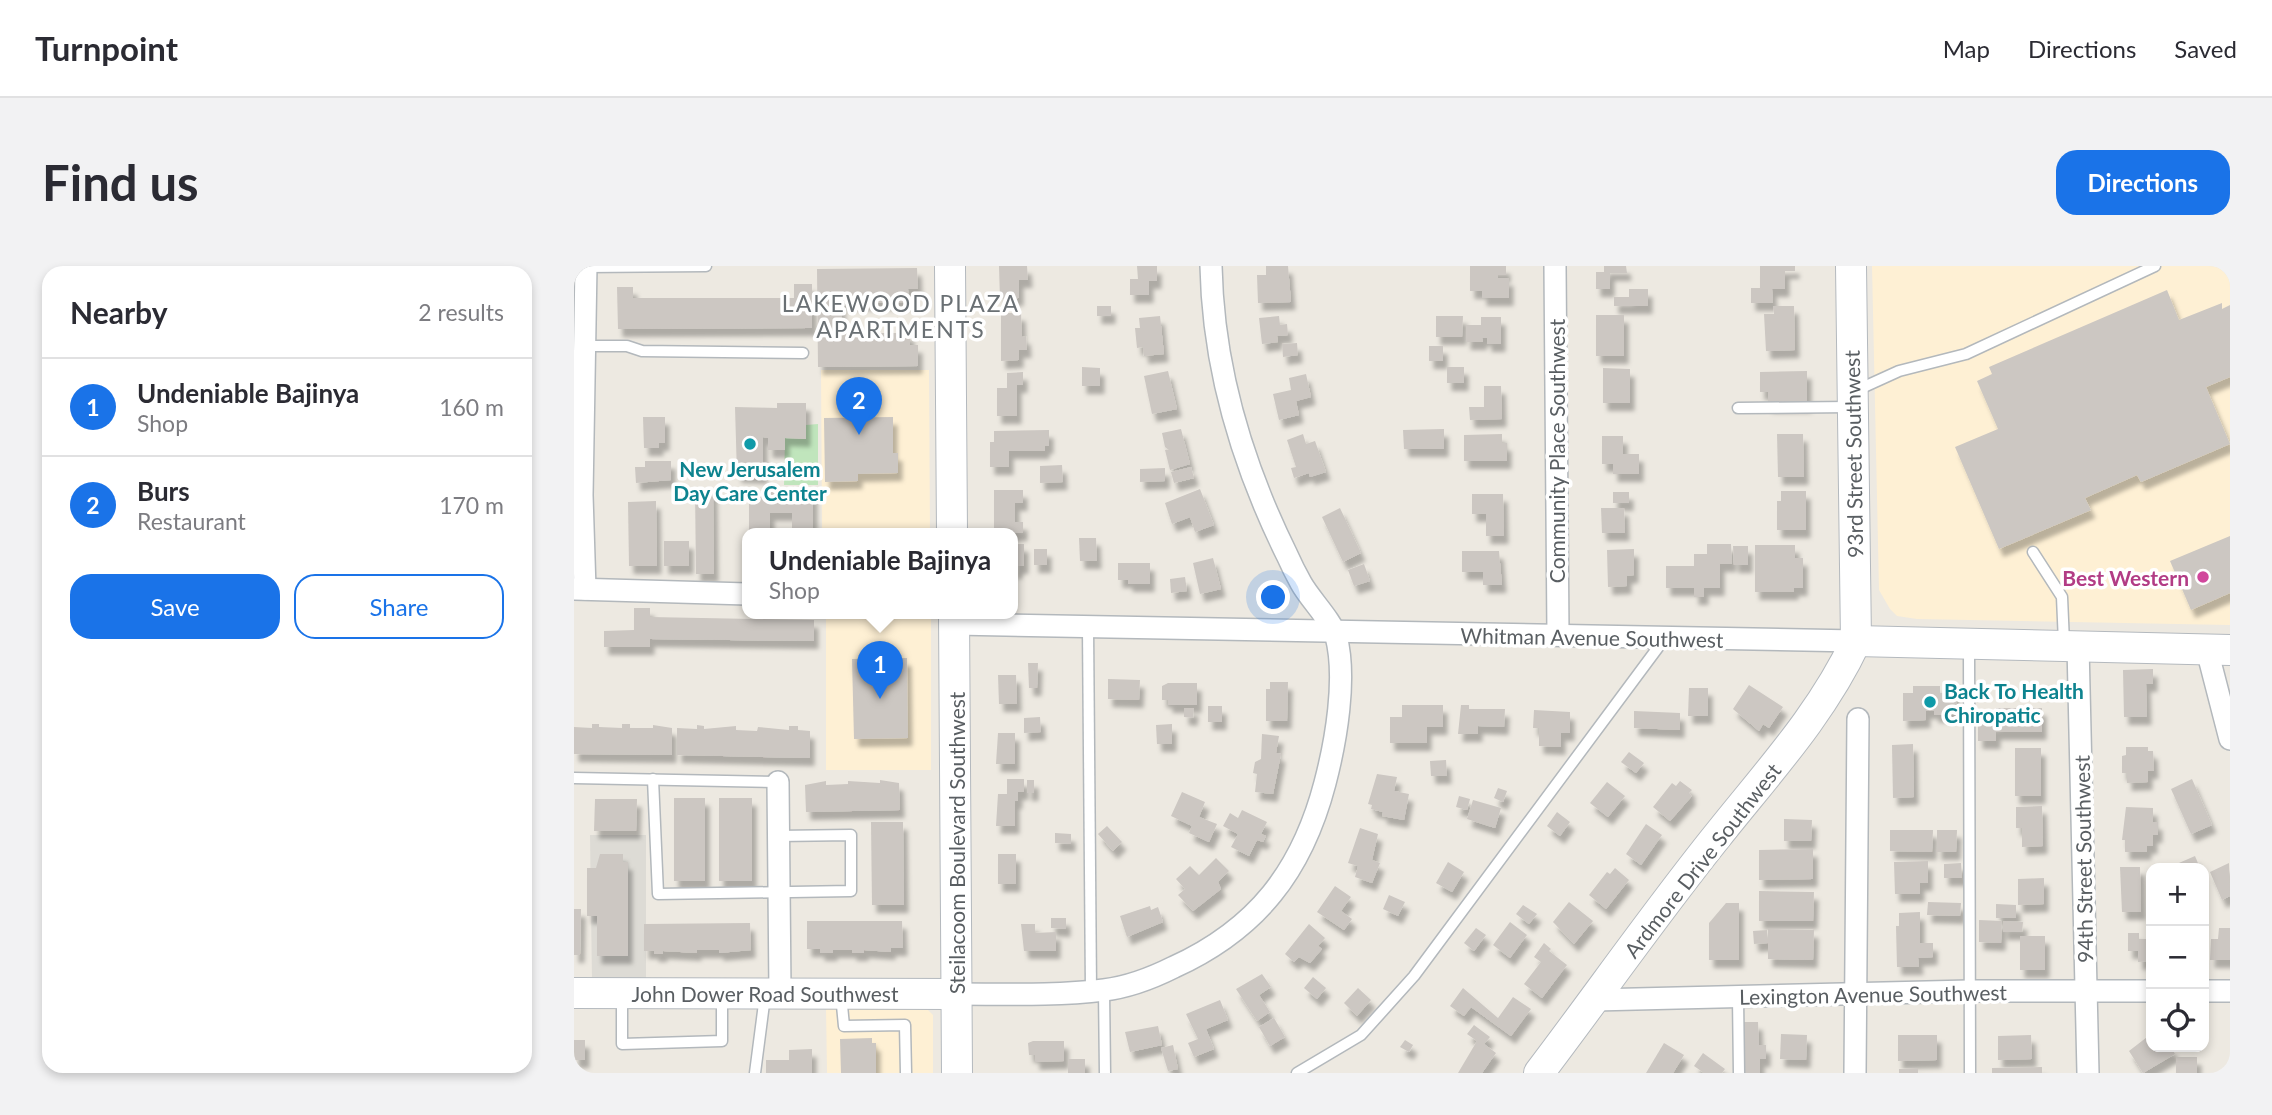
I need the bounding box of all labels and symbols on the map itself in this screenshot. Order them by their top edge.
district label: LAKEWOOD PLAZA APARTMENTS [782,289,1020,343]
street label: Community Place Southwest [1544,318,1569,583]
street label: 93rd Street Southwest [1839,350,1867,558]
pin: 2 [836,377,882,435]
marker: New Jerusalem Day Care Center [742,436,758,452]
place label: New Jerusalem Day Care Center [673,456,827,505]
place label: Best Western [2062,565,2189,590]
marker: Best Western [2195,569,2211,585]
your location [1256,580,1290,614]
street label: Whitman Avenue Southwest [1460,622,1724,652]
pin: 1 [857,641,903,699]
place label: Back To Health Chiropatic [1944,678,2084,727]
street label: Steilacoom Boulevard Southwest [944,691,969,994]
marker: Back To Health Chiropatic [1922,694,1938,710]
street label: 94th Street Southwest [2069,754,2097,963]
street label: Ardmore Drive Southwest [1618,758,1786,962]
street label: Lexington Avenue Southwest [1739,979,2008,1009]
street label: John Dower Road Southwest [632,981,899,1006]

